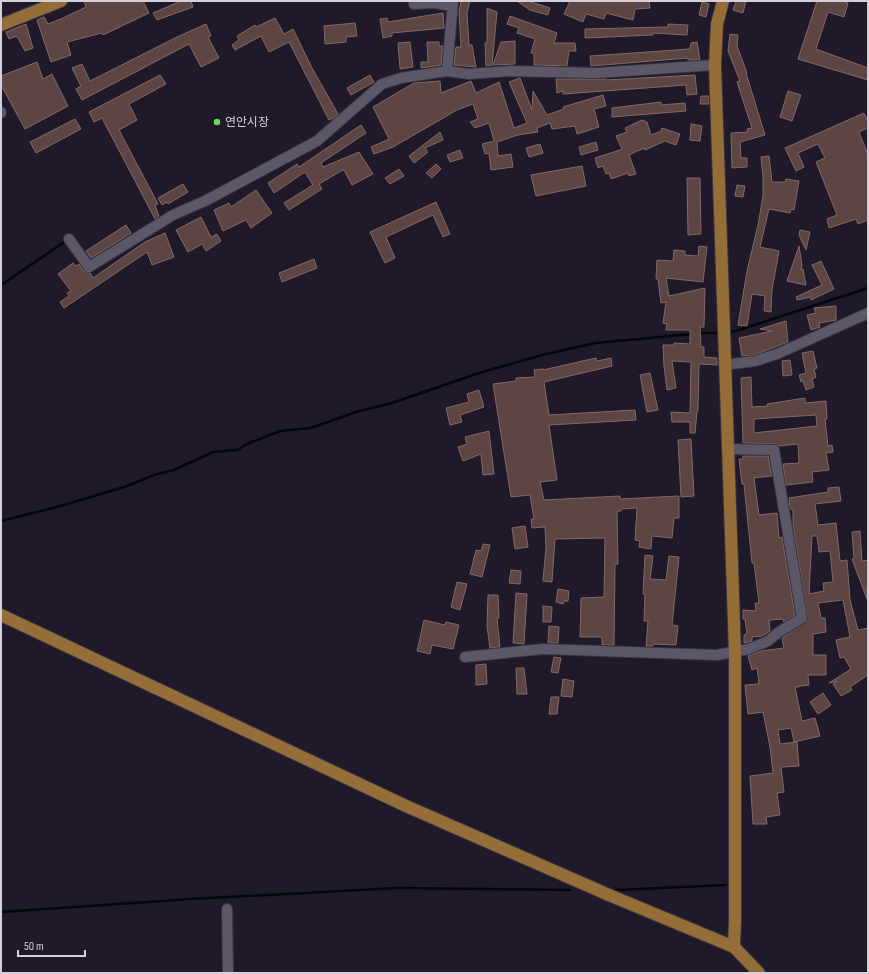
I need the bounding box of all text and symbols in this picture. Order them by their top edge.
place label: 연안시장 [225,115,269,130]
marker: 연안시장 [212,117,222,127]
scale bar [18,932,85,958]
text: 50 m [24,939,44,954]

